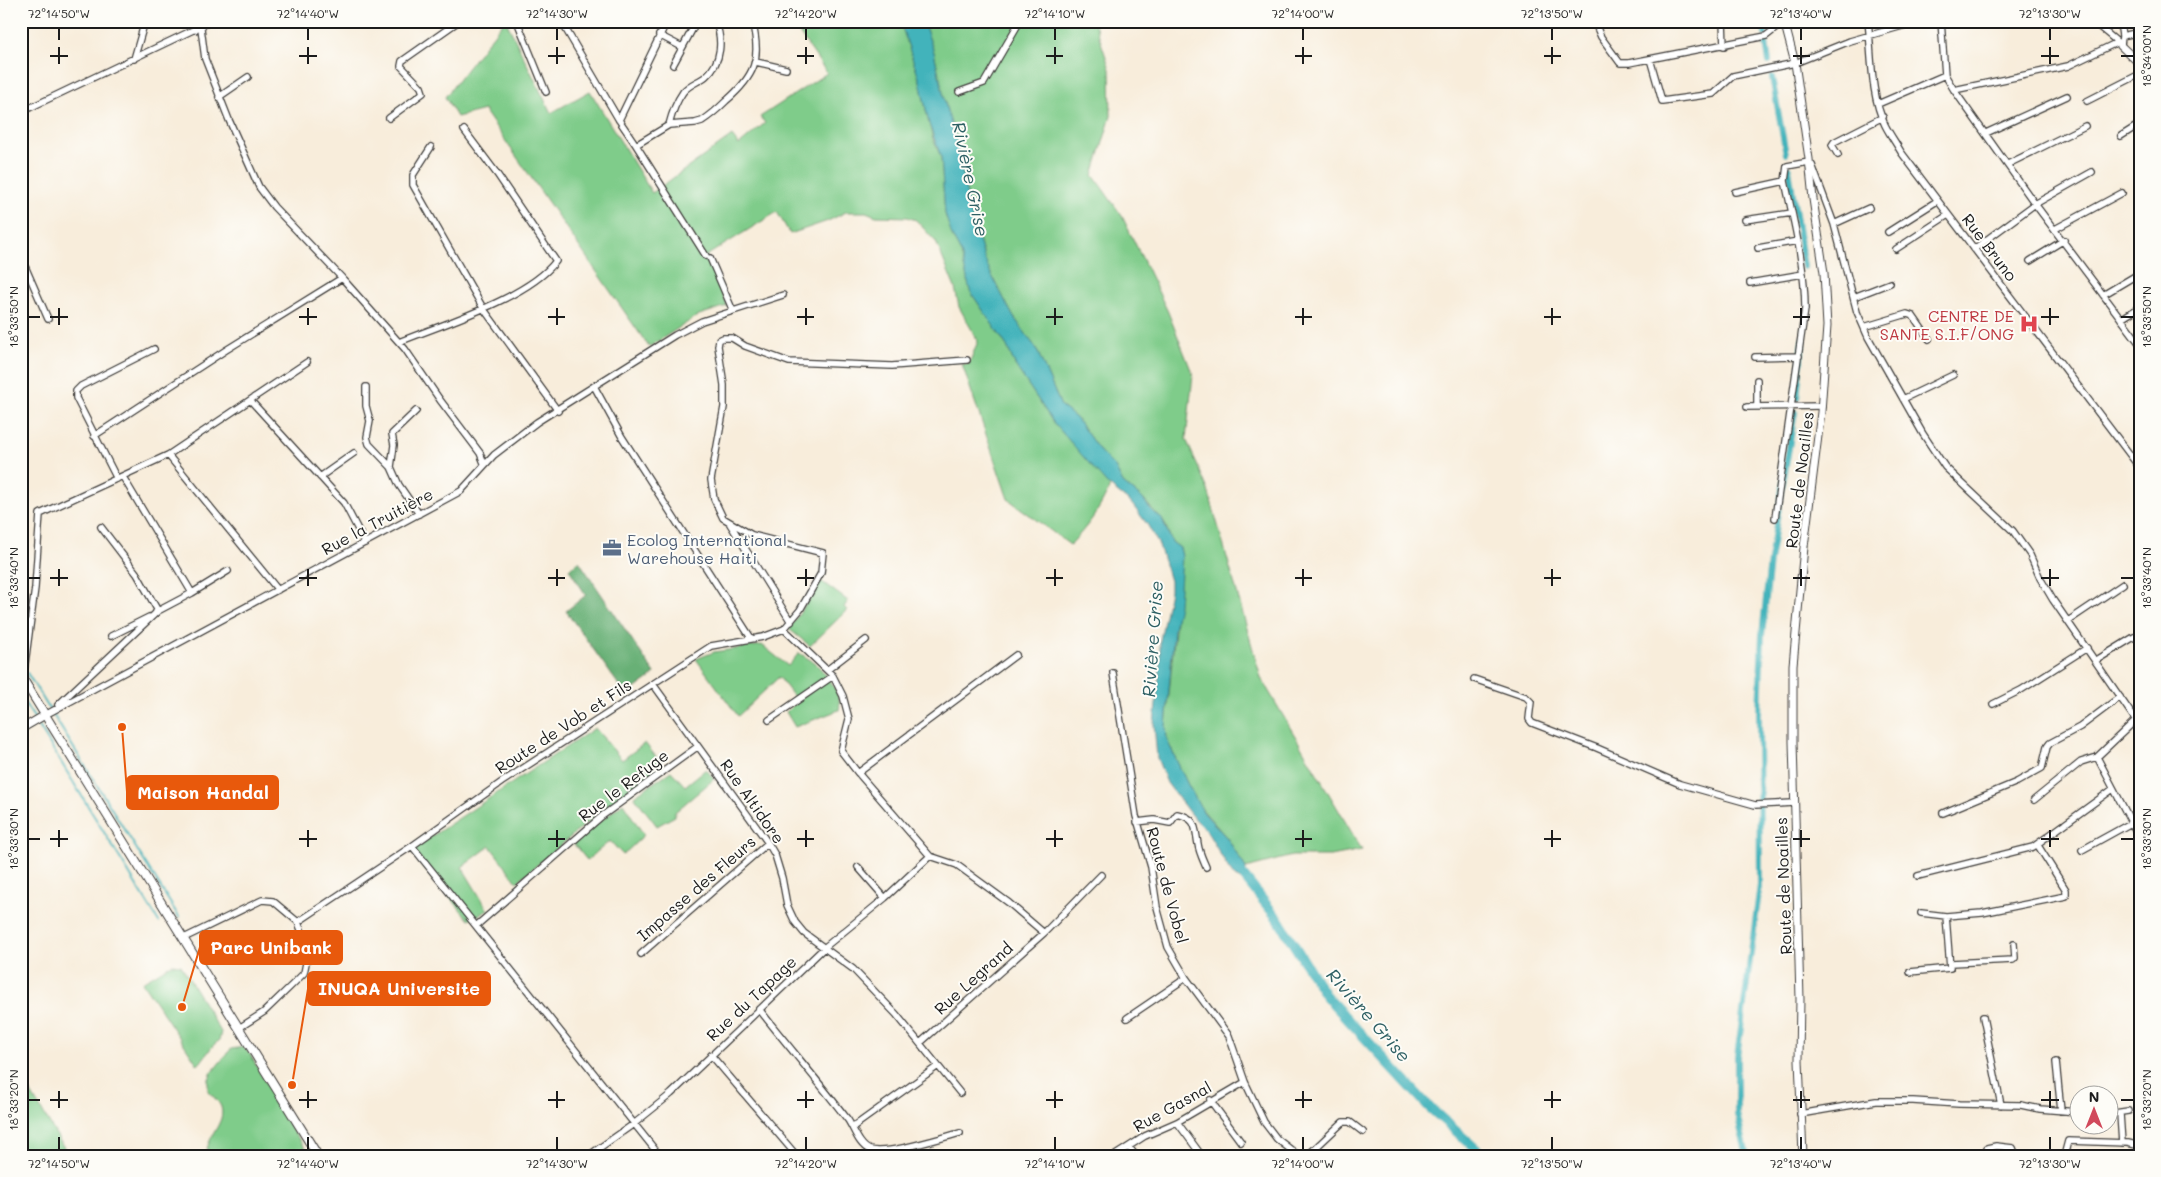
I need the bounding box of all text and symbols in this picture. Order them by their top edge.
text: 72°14'50"W [28,5,90,21]
text: 72°14'40"W [277,5,339,21]
text: 72°14'30"W [526,5,588,21]
text: 72°14'20"W [775,5,837,21]
text: 72°14'10"W [1025,5,1085,21]
text: 72°14'00"W [1272,5,1334,21]
text: 72°13'50"W [1521,5,1583,21]
text: 72°13'40"W [1770,5,1832,21]
text: 72°13'30"W [2019,5,2081,21]
text: 18°34'00"N [2138,25,2154,87]
water label: Rivière Grise [947,119,995,239]
street label: Rue Bruno [1958,209,2022,285]
text: 18°33'50"N [5,286,21,348]
text: 18°33'50"N [2138,286,2154,348]
place label: CENTRE DE SANTE S.I.F/ONG [1880,305,2014,344]
hospital icon: CENTRE DE SANTE S.I.F/ONG [2018,313,2040,335]
street label: Route de Noailles [1780,410,1818,550]
street label: Rue la Truitière [318,483,436,559]
place label: Ecolog International Warehouse Haiti [627,529,787,568]
office icon: Ecolog International Warehouse Haiti [601,537,623,559]
text: 18°33'40"N [5,547,21,609]
text: 18°33'40"N [2138,547,2154,609]
water label: Rivière Grise [1136,580,1168,698]
street label: Route de Vob et Fils [491,674,635,778]
street label: Rue le Refuge [574,744,672,826]
street label: Rue Altidore [716,755,790,847]
callout: Maison Handal [127,776,278,809]
text: Maison Handal [137,780,269,804]
text: 18°33'30"N [5,808,21,870]
text: 18°33'30"N [2138,808,2154,870]
street label: Route de Noailles [1770,817,1796,955]
street label: Route de Vobel [1142,825,1194,945]
street label: Impasse des Fleurs [632,831,760,945]
callout: Parc Unibank [200,931,342,964]
text: Parc Unibank [210,935,332,959]
street label: Rue Legrand [929,937,1017,1019]
street label: Rue du Tapage [701,951,801,1045]
water label: Rivière Grise [1322,963,1416,1067]
callout: INUQA Universite [308,972,490,1005]
text: INUQA Universite [318,976,480,1000]
text: 18°33'20"N [5,1069,21,1131]
text: 18°33'20"N [2138,1069,2154,1131]
street label: Rue Gasnal [1129,1076,1215,1136]
north arrow [2068,1084,2118,1134]
text: N [2089,1087,2099,1106]
text: 72°14'50"W [28,1155,90,1171]
text: 72°14'40"W [277,1155,339,1171]
text: 72°14'30"W [526,1155,588,1171]
text: 72°14'20"W [775,1155,837,1171]
text: 72°14'10"W [1025,1155,1085,1171]
text: 72°14'00"W [1272,1155,1334,1171]
text: 72°13'50"W [1521,1155,1583,1171]
text: 72°13'40"W [1770,1155,1832,1171]
text: 72°13'30"W [2019,1155,2081,1171]

